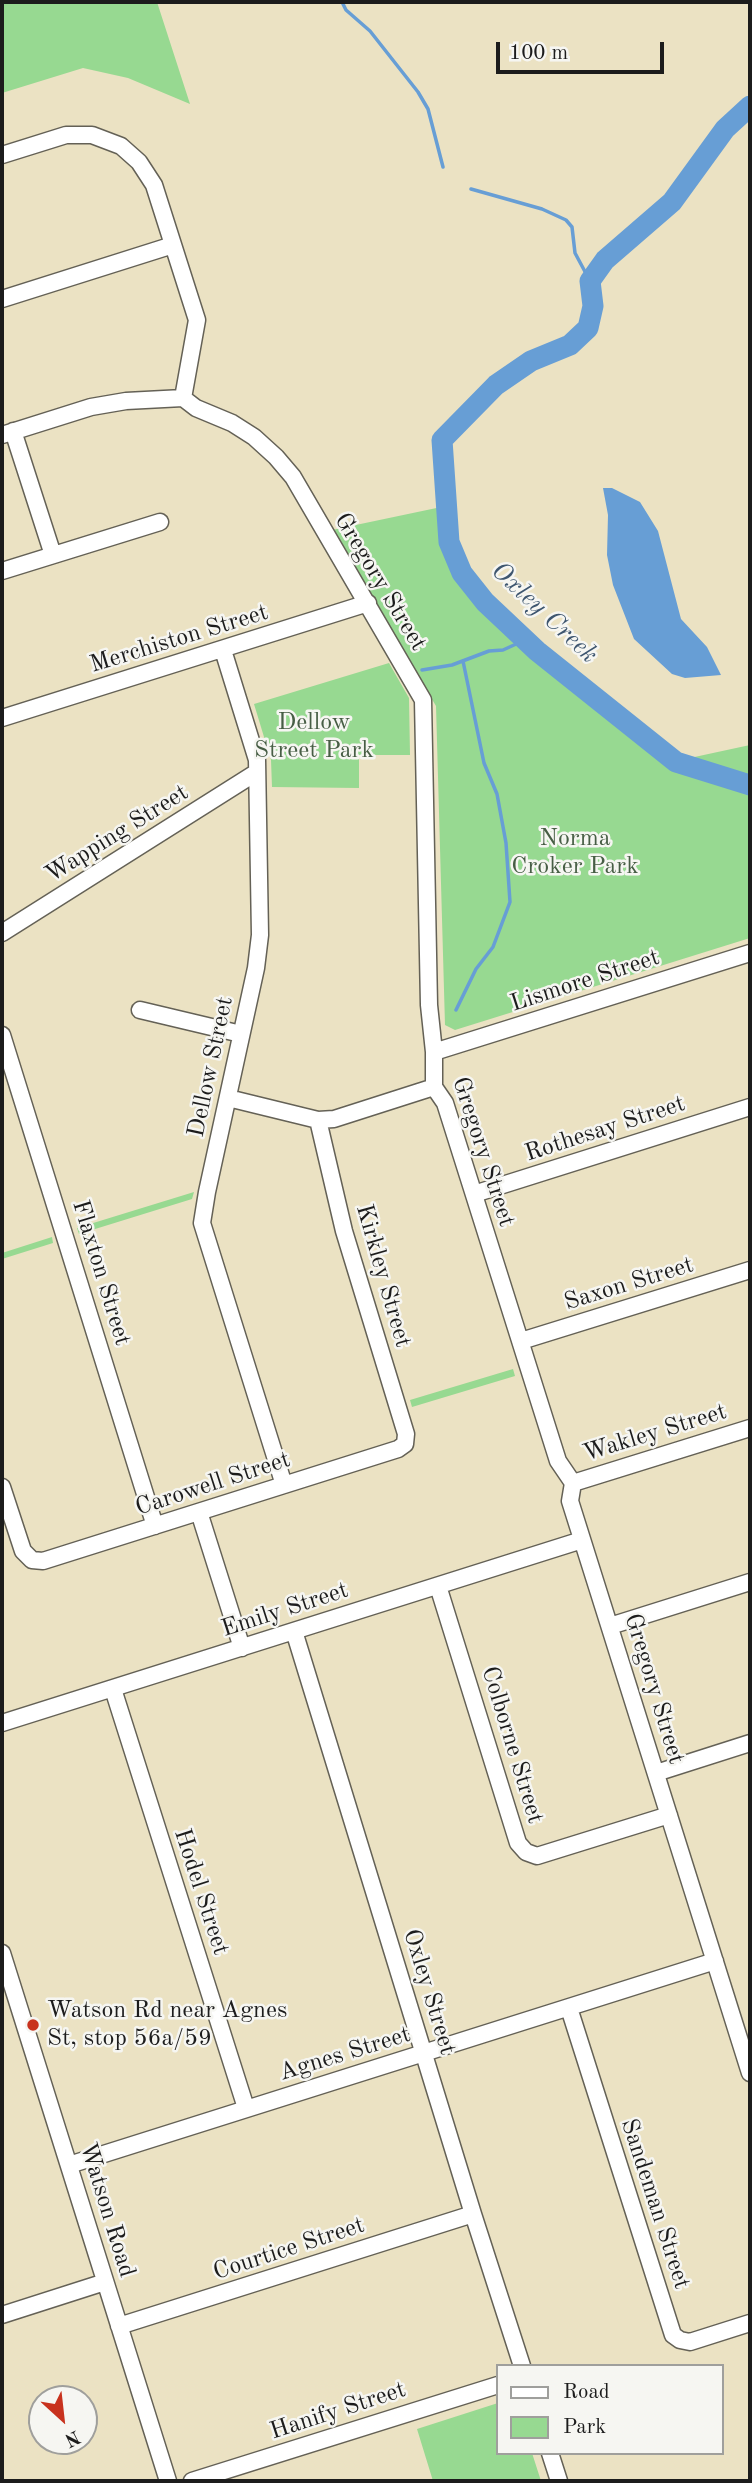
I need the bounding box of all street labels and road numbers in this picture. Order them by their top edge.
street label: Gregory Street [328,508,432,656]
street label: Merchiston Street [86,598,272,680]
street label: Wapping Street [40,779,194,889]
street label: Lismore Street [507,943,663,1019]
street label: Dellow Street [182,994,240,1140]
street label: Gregory Street [445,1073,521,1231]
street label: Rothesay Street [521,1090,689,1168]
street label: Flaxton Street [65,1197,137,1349]
street label: Kirkley Street [349,1201,417,1351]
street label: Saxon Street [561,1251,697,1317]
street label: Wakley Street [580,1398,730,1468]
street label: Carowell Street [132,1445,294,1523]
street label: Emily Street [218,1576,352,1644]
street label: Gregory Street [617,1610,691,1768]
street label: Colborne Street [474,1663,550,1827]
street label: Hodel Street [167,1825,235,1959]
street label: Oxley Street [396,1926,462,2058]
street label: Agnes Street [276,2020,414,2088]
street label: Sandeman Street [614,2115,696,2293]
street label: Watson Road [73,2139,141,2281]
street label: Courtice Street [210,2211,368,2287]
street label: Hanify Street [266,2375,410,2447]

